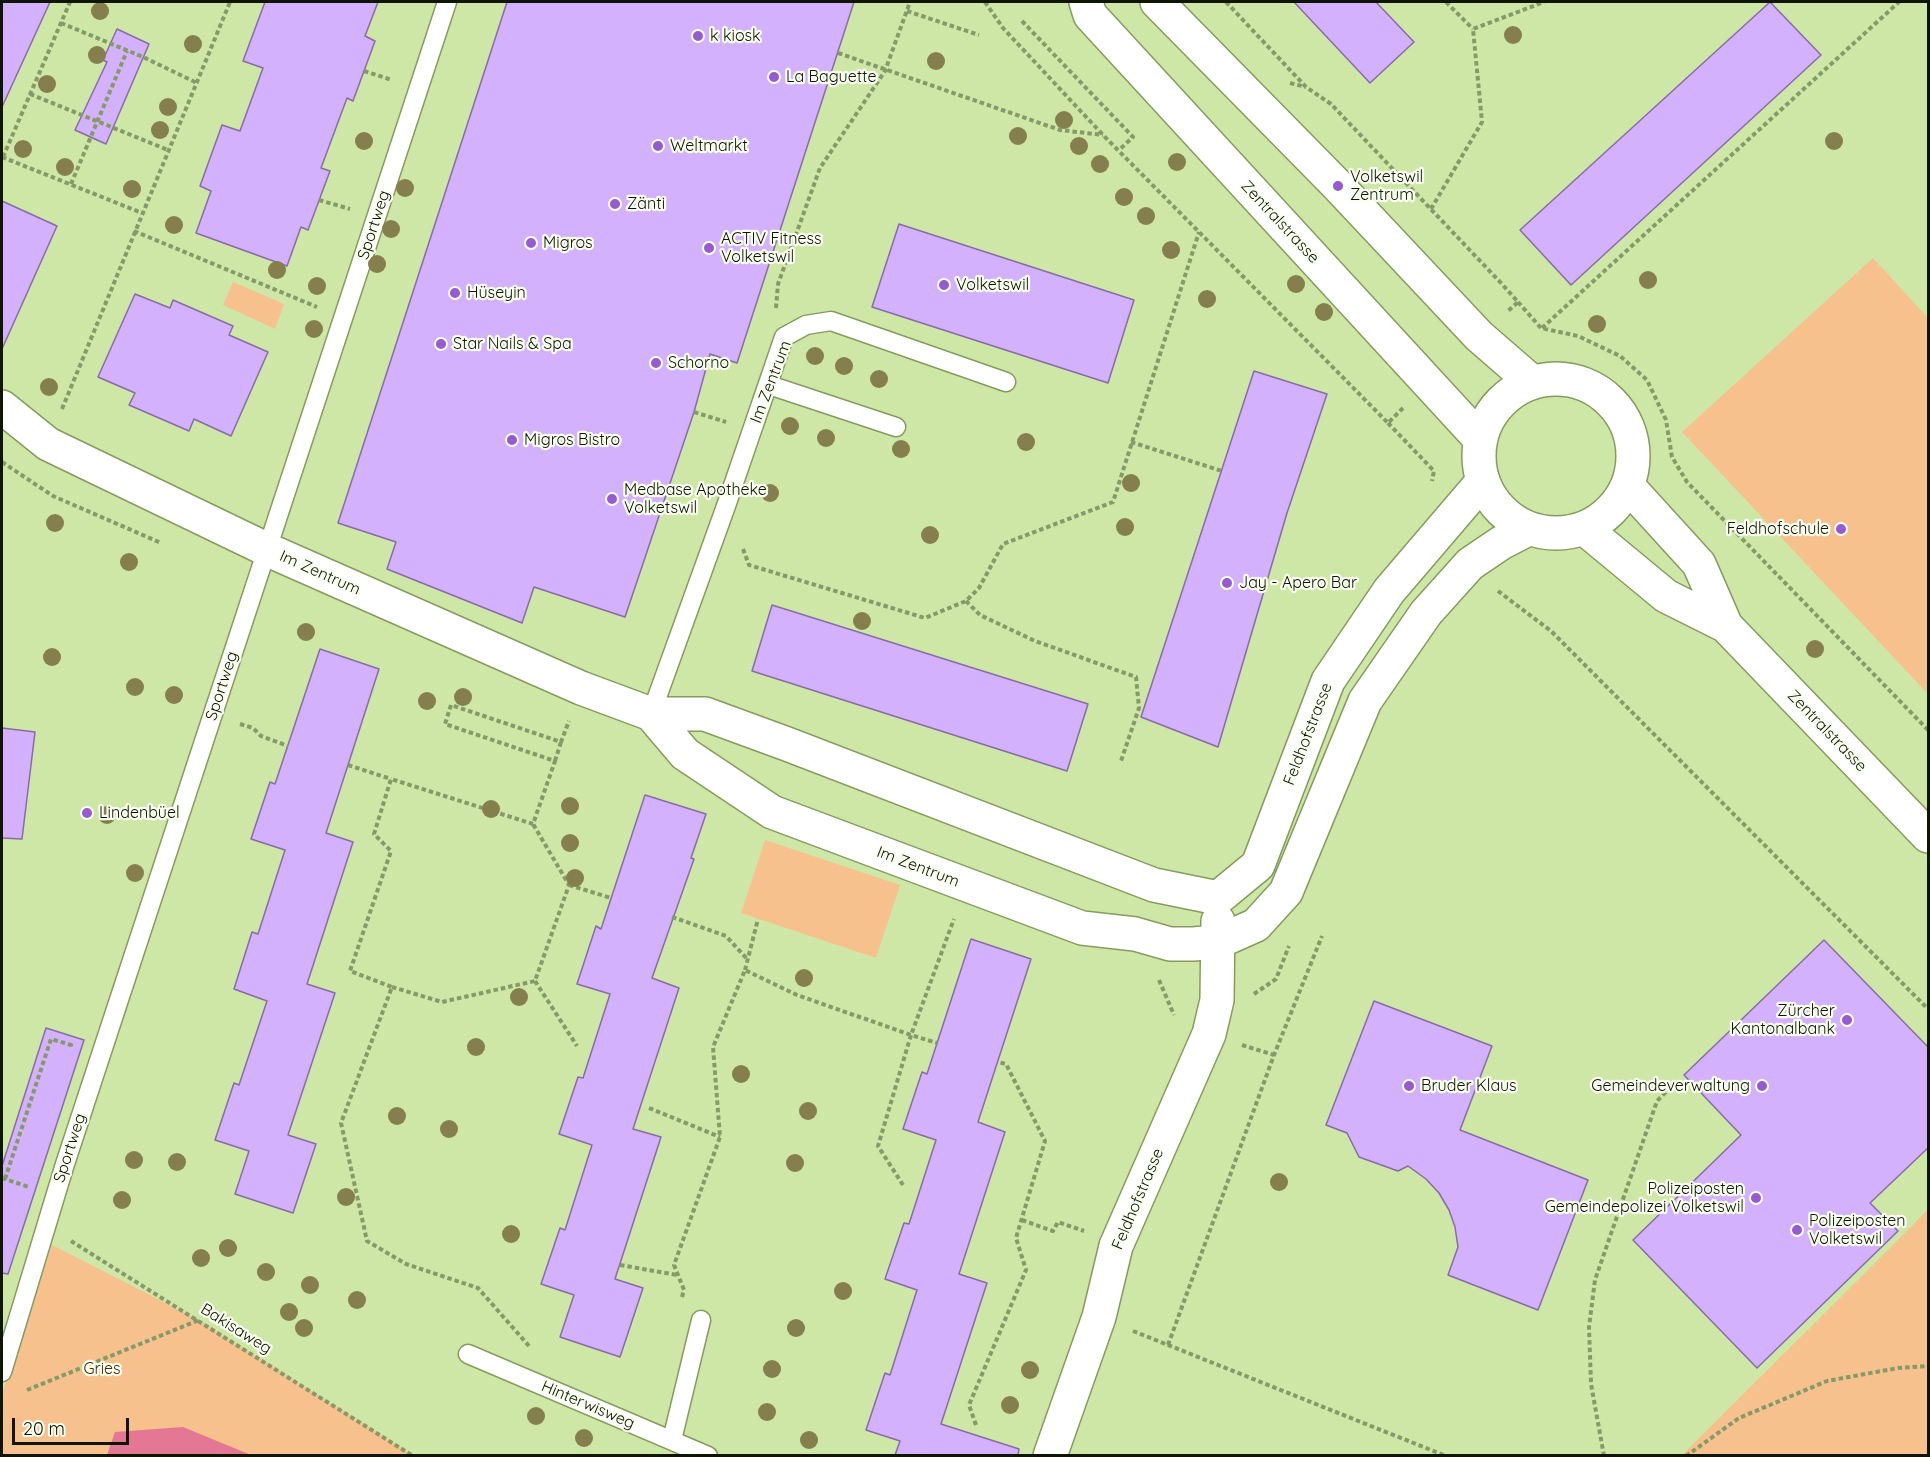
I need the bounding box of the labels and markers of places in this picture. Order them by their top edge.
place label: k kiosk [710,26,761,46]
marker: k kiosk [691,29,705,43]
place label: La Baguette [786,67,876,87]
marker: La Baguette [767,70,781,84]
place label: Weltmarkt [670,136,748,156]
marker: Weltmarkt [651,139,665,153]
place label: Volketswil Zentrum [1350,167,1423,205]
marker: Volketswil Zentrum [1331,179,1345,193]
place label: Zänti [627,194,665,214]
marker: Zänti [608,197,622,211]
place label: ACTIV Fitness Volketswil [721,229,822,267]
place label: Migros [543,233,593,253]
marker: Migros [524,236,538,250]
marker: ACTIV Fitness Volketswil [702,241,716,255]
place label: Volketswil [956,275,1029,295]
marker: Volketswil [937,278,951,292]
place label: Hüseyin [467,283,526,303]
marker: Hüseyin [448,286,462,300]
place label: Star Nails & Spa [453,334,572,354]
marker: Star Nails & Spa [434,337,448,351]
place label: Schorno [668,353,729,373]
marker: Schorno [649,356,663,370]
place label: Migros Bistro [524,430,620,450]
marker: Migros Bistro [505,433,519,447]
place label: Medbase Apotheke Volketswil [624,480,767,518]
marker: Medbase Apotheke Volketswil [605,492,619,506]
place label: Feldhofschule [1727,519,1829,539]
marker: Feldhofschule [1834,522,1848,536]
place label: Jay - Apero Bar [1239,573,1357,593]
marker: Jay - Apero Bar [1220,576,1234,590]
place label: Lindenbüel [99,803,180,823]
marker: Lindenbüel [80,806,94,820]
place label: Zürcher Kantonalbank [1730,1001,1835,1039]
marker: Zürcher Kantonalbank [1840,1013,1854,1027]
place label: Bruder Klaus [1421,1076,1517,1096]
place label: Gemeindeverwaltung [1591,1076,1750,1096]
marker: Bruder Klaus [1402,1079,1416,1093]
marker: Gemeindeverwaltung [1755,1079,1769,1093]
place label: Polizeiposten Gemeindepolizei Volketswil [1545,1179,1744,1217]
marker: Polizeiposten Gemeindepolizei Volketswil [1749,1191,1763,1205]
place label: Polizeiposten Volketswil [1809,1211,1906,1249]
marker: Polizeiposten Volketswil [1790,1223,1804,1237]

